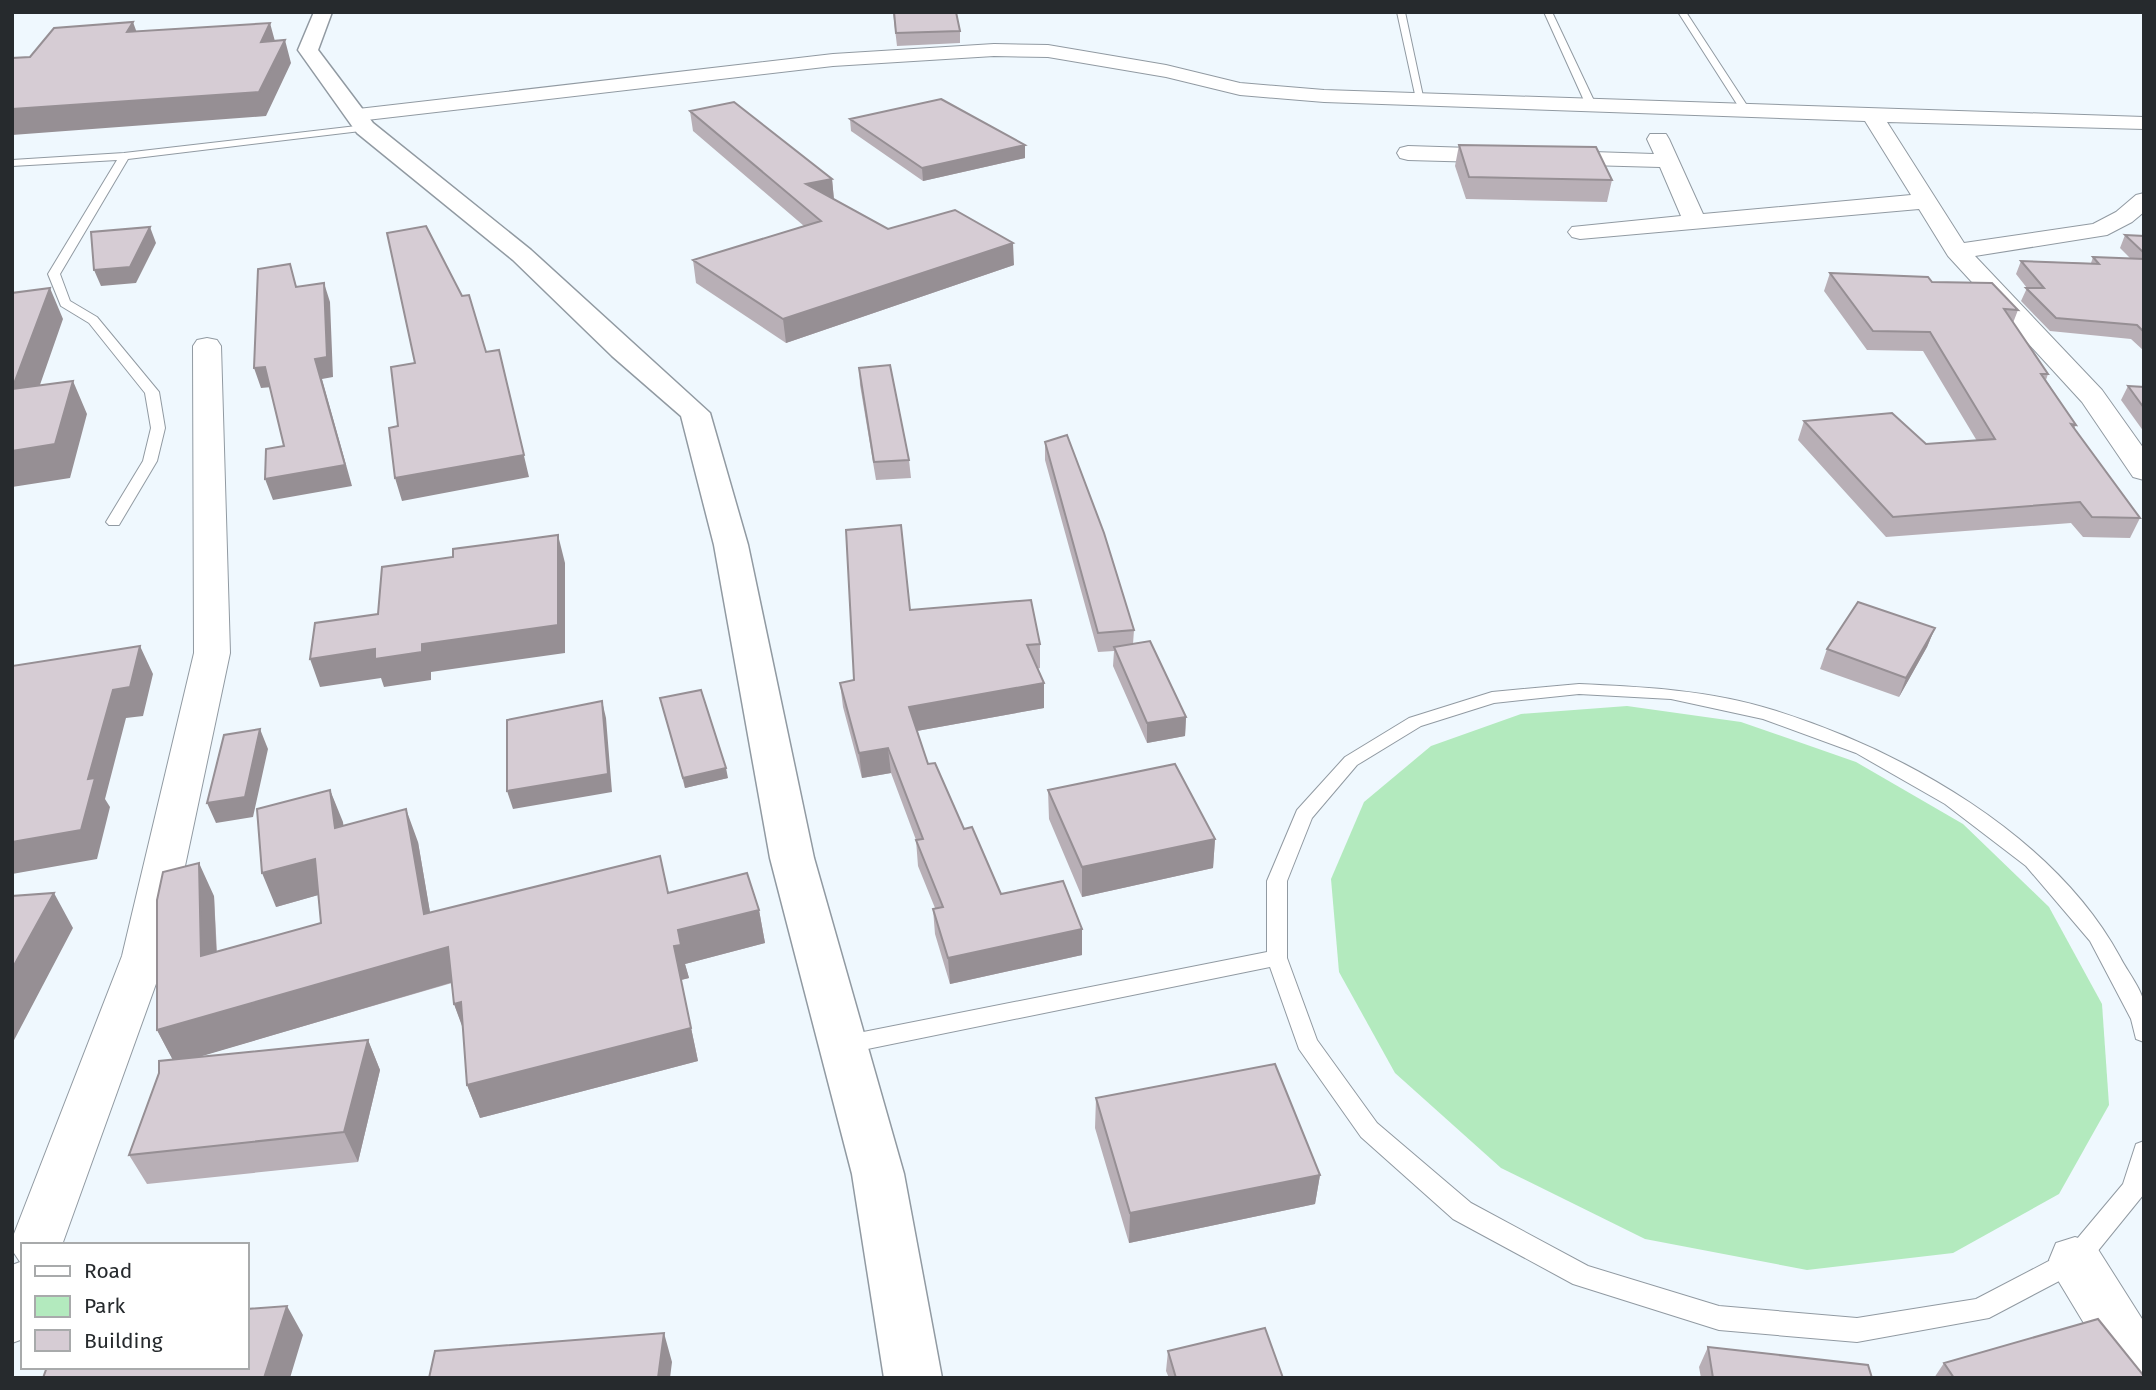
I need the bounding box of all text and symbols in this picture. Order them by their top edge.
legend [21,1243,248,1369]
text: Road [84,1258,132,1284]
text: Park [84,1293,126,1319]
text: Building [84,1328,163,1354]

